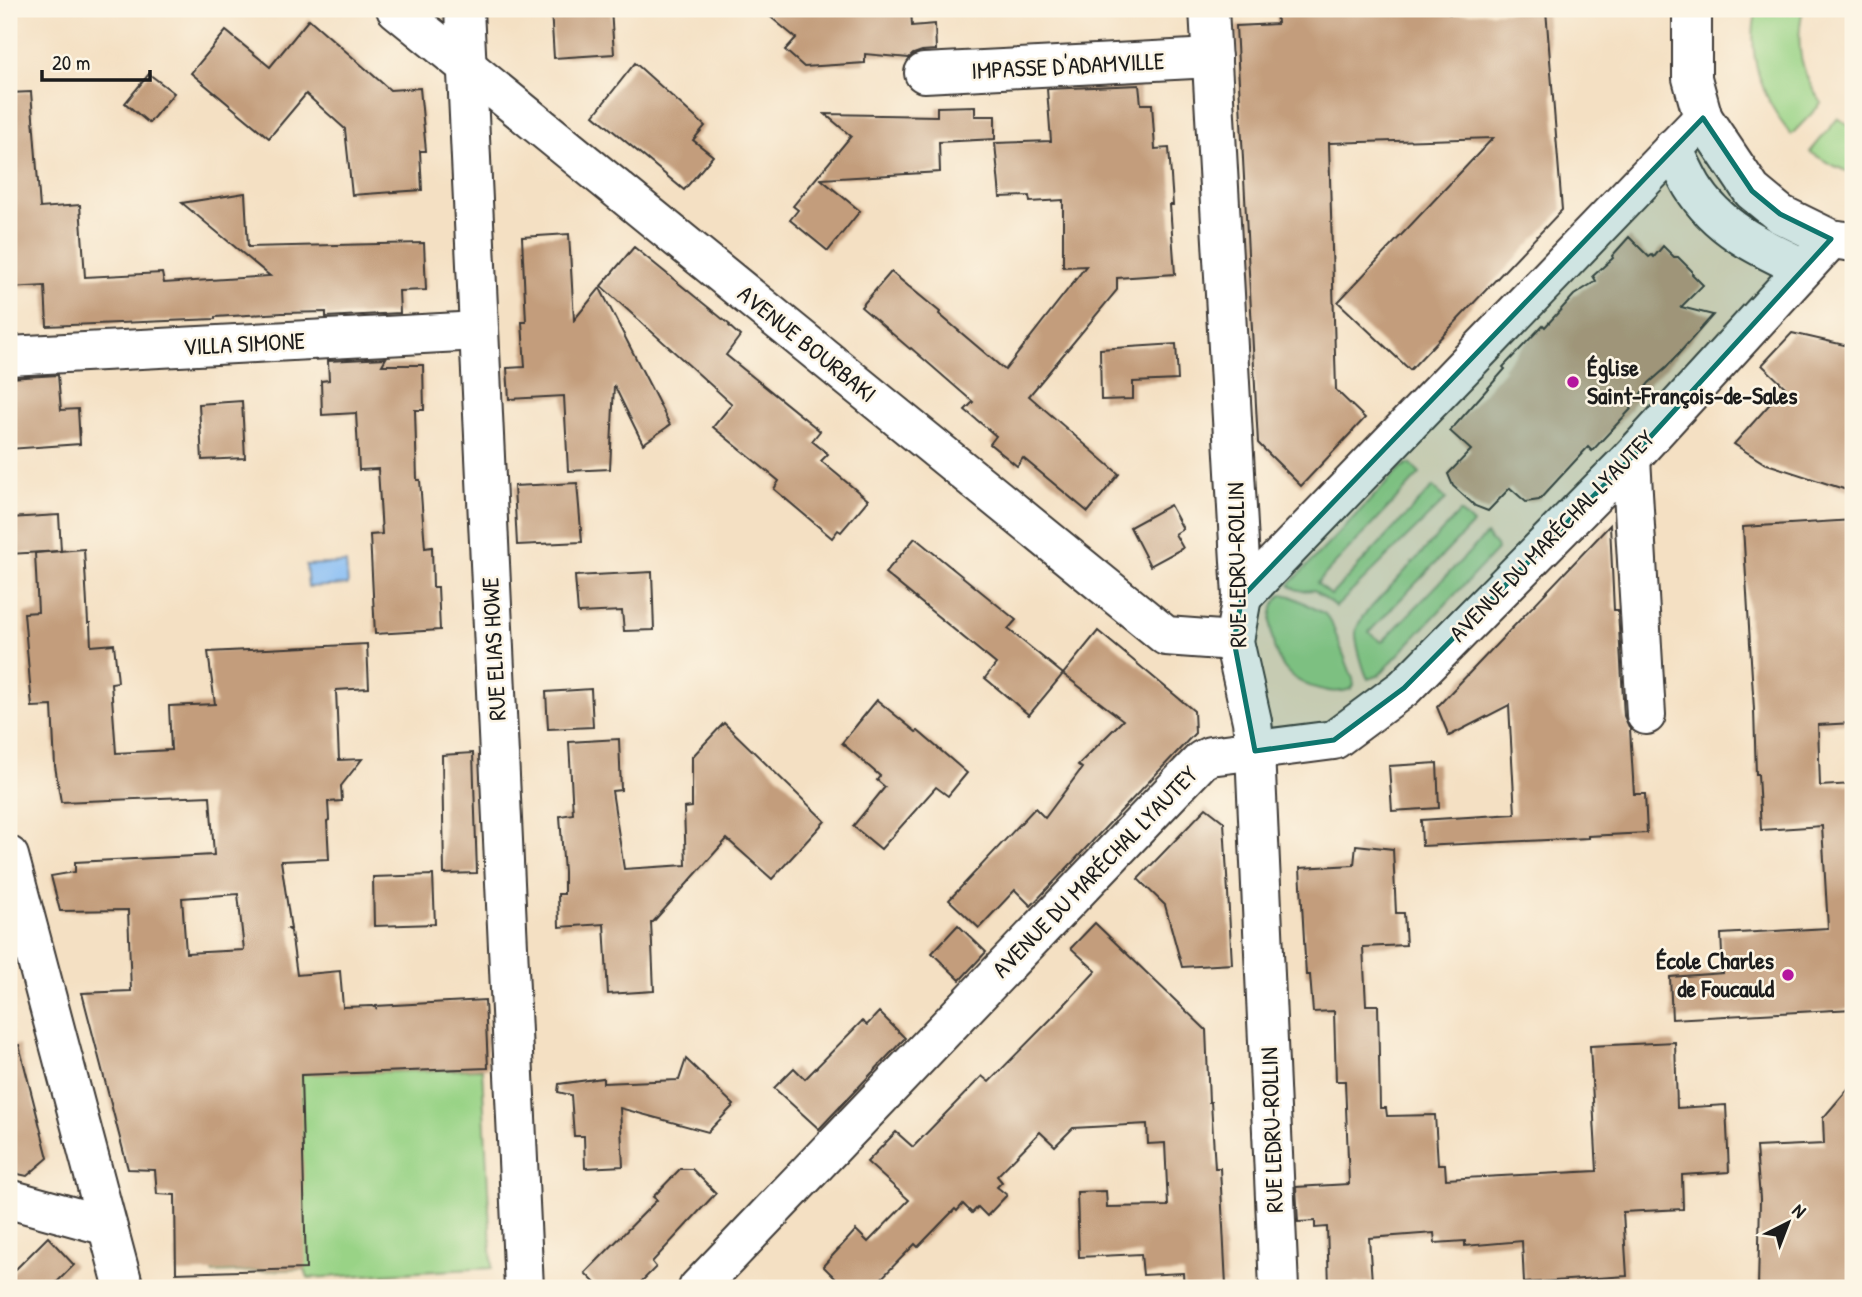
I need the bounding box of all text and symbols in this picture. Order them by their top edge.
scale bar [42,38,150,82]
street label: IMPASSE D'ADAMVILLE [971,44,1166,86]
text: 20 m [52,48,90,77]
street label: AVENUE BOURBAKI [732,277,884,409]
street label: VILLA SIMONE [182,324,306,362]
place label: Église Saint-François-de-Sales [1587,351,1798,411]
marker: Église Saint-François-de-Sales [1565,374,1581,390]
street label: AVENUE DU MARÉCHAL LYAUTEY [1441,422,1661,648]
street label: RUE LEDRU-ROLLIN [1219,482,1253,648]
street label: RUE ELIAS HOWE [473,576,513,722]
street label: AVENUE DU MARÉCHAL LYAUTEY [984,758,1204,984]
place label: École Charles de Foucauld [1656,944,1775,1004]
marker: École Charles de Foucauld [1780,967,1796,983]
street label: RUE LEDRU-ROLLIN [1252,1047,1290,1213]
north arrow [1754,1188,1824,1258]
text: N [1787,1197,1812,1223]

